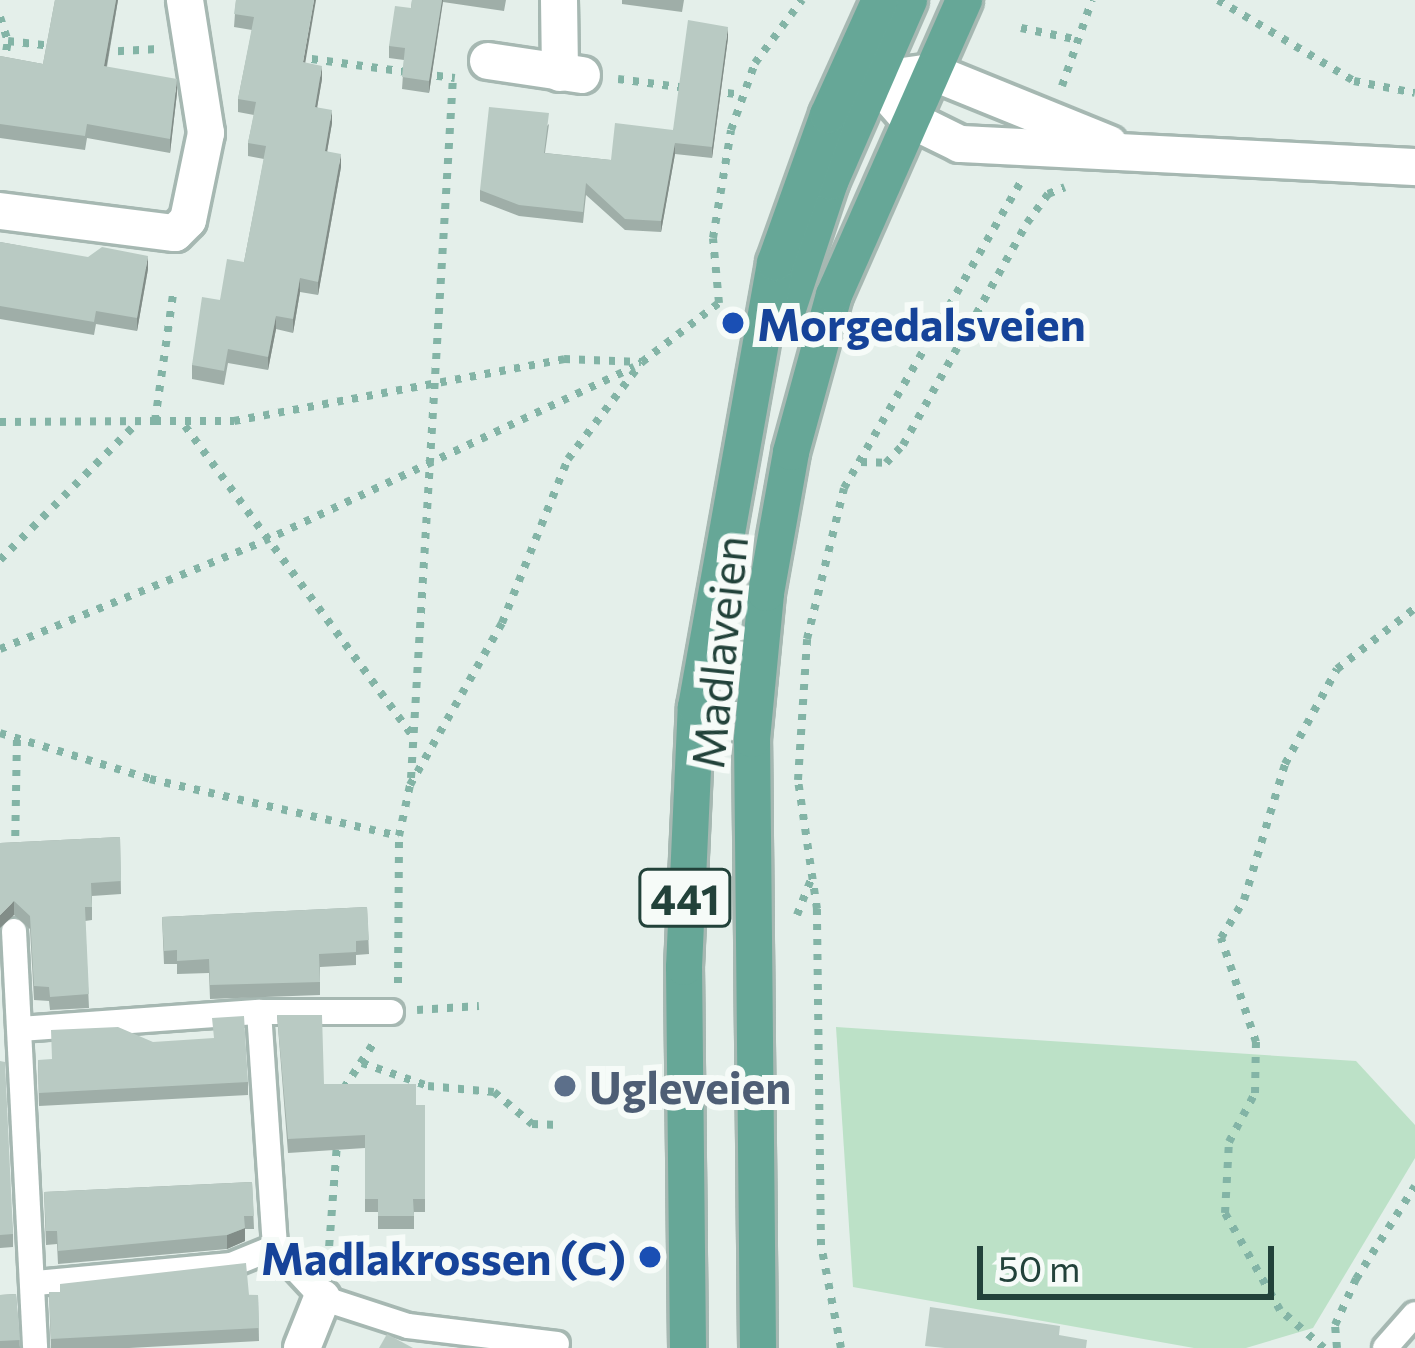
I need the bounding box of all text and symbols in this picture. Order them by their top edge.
place label: Morgedalsveien [757,296,1086,350]
marker: Morgedalsveien [720,310,746,336]
street label: Madlaveien [679,533,757,771]
road number: 441 [637,862,733,934]
place label: Ugleveien [589,1059,791,1113]
marker: Ugleveien [552,1073,578,1099]
scale bar [983,1222,1280,1296]
place label: Madlakrossen (C) [261,1230,626,1284]
marker: Madlakrossen (C) [637,1244,663,1270]
text: 50 m [998,1245,1080,1289]

